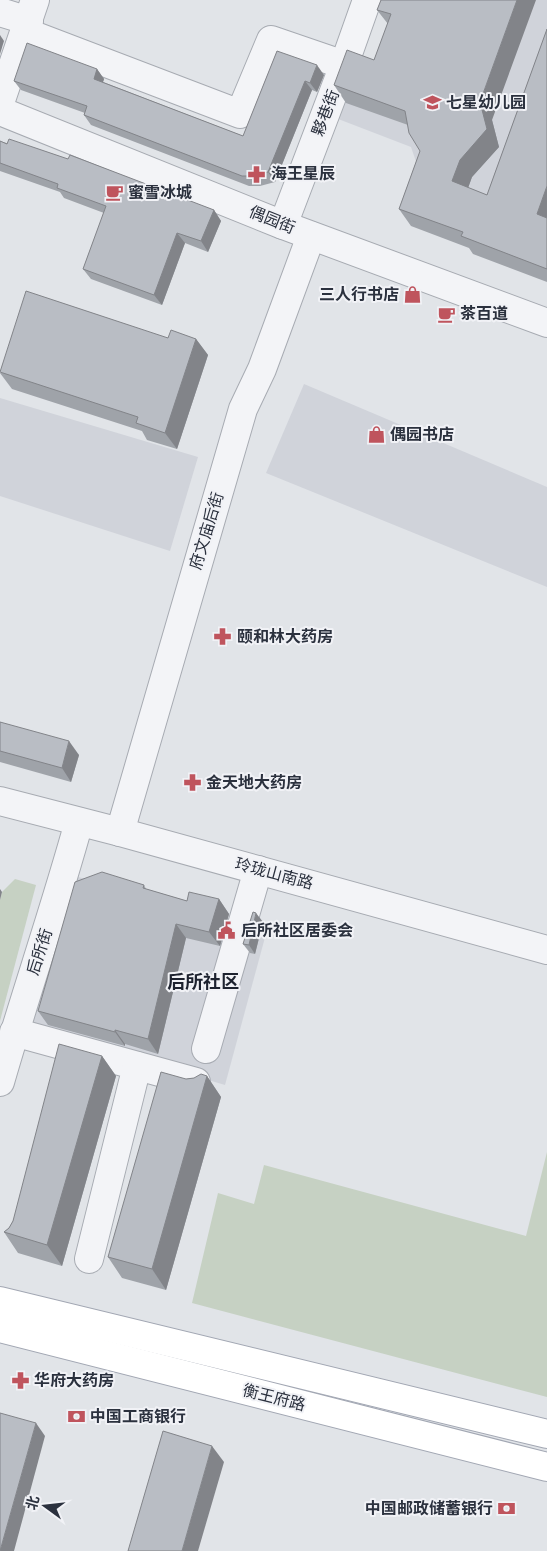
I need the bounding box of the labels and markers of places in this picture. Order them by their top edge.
place label: 七星幼儿园 [446,92,526,114]
school or university icon: 七星幼儿园 [422,93,442,113]
place label: 海王星辰 [271,163,335,185]
pharmacy icon: 海王星辰 [247,164,267,184]
place label: 蜜雪冰城 [128,182,192,204]
cafe icon: 蜜雪冰城 [104,183,124,203]
place label: 三人行书店 [319,284,399,306]
shop icon: 三人行书店 [403,285,423,305]
place label: 茶百道 [460,303,508,325]
cafe icon: 茶百道 [436,304,456,324]
place label: 偶园书店 [390,424,454,446]
shop icon: 偶园书店 [366,425,386,445]
place label: 颐和林大药房 [237,626,333,648]
pharmacy icon: 颐和林大药房 [213,627,233,647]
place label: 金天地大药房 [206,772,302,794]
pharmacy icon: 金天地大药房 [182,773,202,793]
place label: 后所社区居委会 [241,920,353,942]
public building icon: 后所社区居委会 [217,921,237,941]
place label: 华府大药房 [34,1370,114,1392]
pharmacy icon: 华府大药房 [10,1371,30,1391]
place label: 中国工商银行 [90,1406,186,1428]
bank icon: 中国工商银行 [66,1407,86,1427]
place label: 中国邮政储蓄银行 [365,1498,493,1520]
bank icon: 中国邮政储蓄银行 [497,1499,517,1519]

